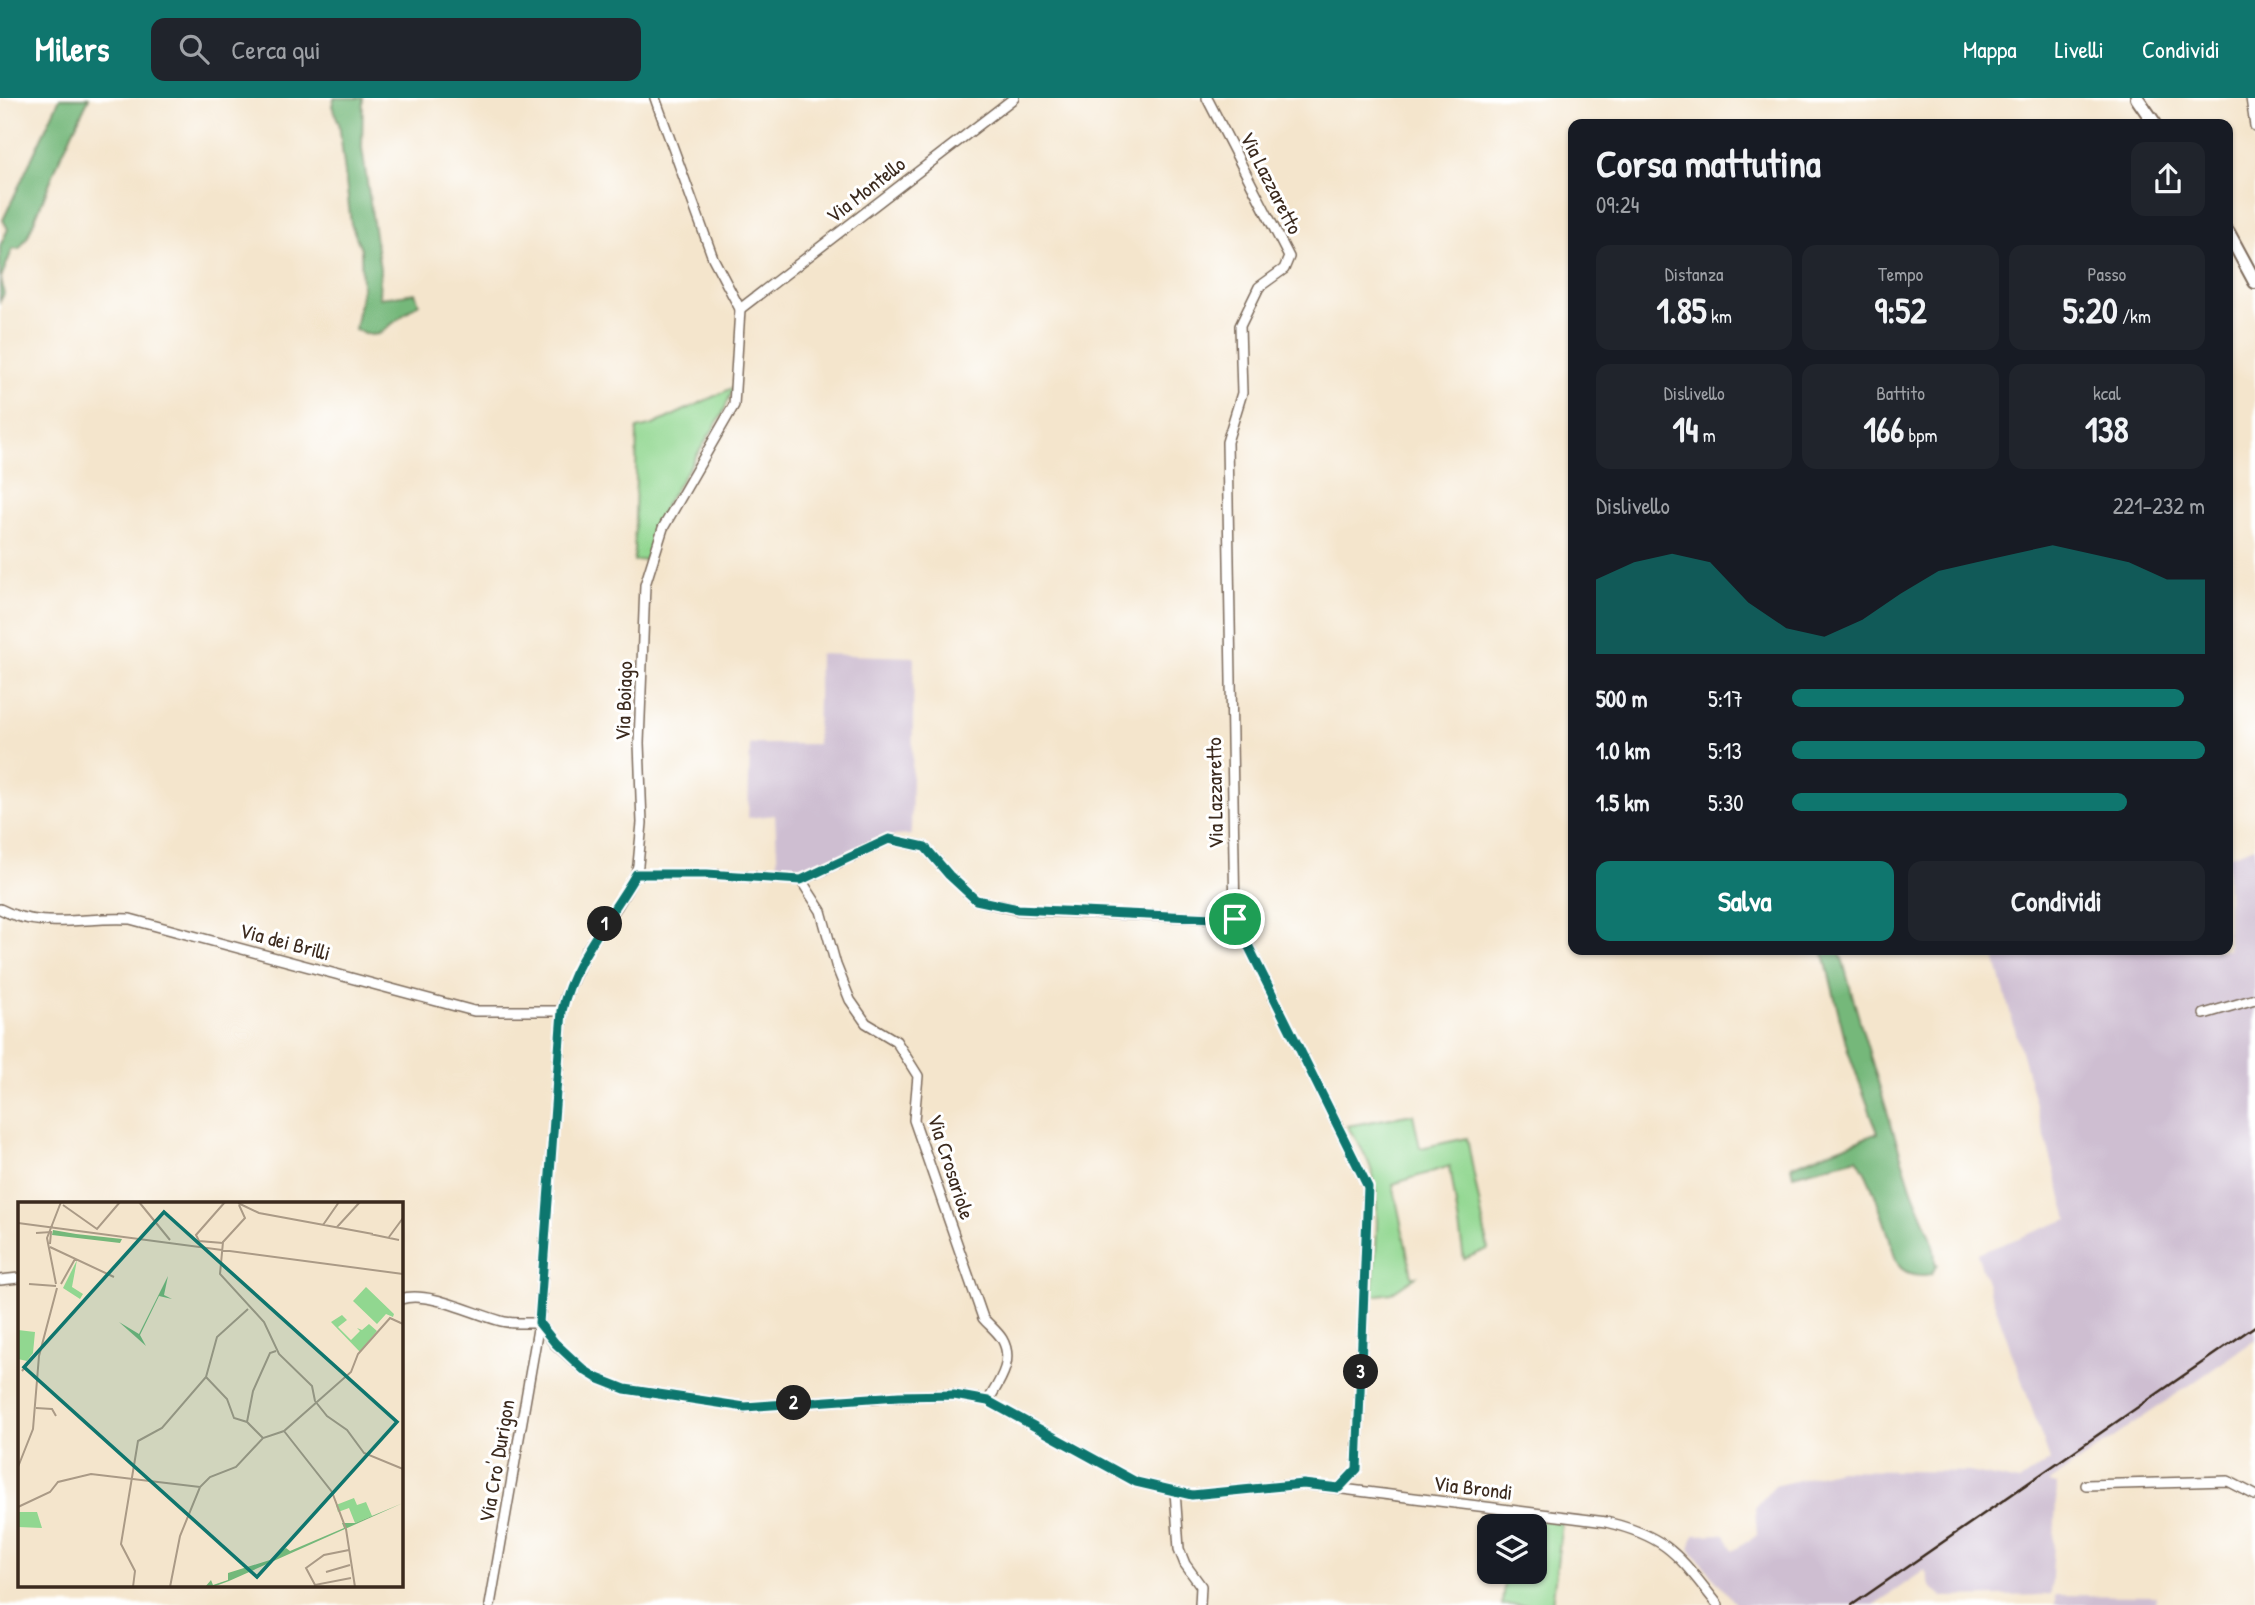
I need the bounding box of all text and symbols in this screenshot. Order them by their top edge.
search box [151,18,641,81]
text: Milers [35,27,109,71]
icon: search [175,30,213,68]
text: Cerca qui [231,32,321,67]
text: Mappa [1963,33,2017,65]
text: Livelli [2055,33,2104,65]
text: Condividi [2142,33,2220,65]
street label: Via Lazzaretto [1233,127,1310,239]
text: Corsa mattutina [1596,137,1821,189]
button: share [2131,142,2205,216]
street label: Via Montello [820,150,911,230]
text: 09:24 [1596,189,1639,220]
text: Distanza [1665,261,1724,287]
text: Tempo [1878,261,1923,287]
text: Passo [2087,261,2126,287]
text: 1.85 [1656,287,1707,334]
text: 9:52 [1874,287,1927,334]
text: 5:20 [2063,287,2118,334]
text: km [1707,303,1732,329]
text: /km [2118,303,2151,329]
text: Dislivello [1664,380,1725,406]
text: Battito [1876,380,1925,406]
text: kcal [2093,380,2121,406]
text: 14 [1673,406,1698,453]
text: 166 [1864,406,1904,453]
text: 138 [2085,406,2129,453]
text: m [1698,422,1716,448]
text: bpm [1904,422,1937,448]
text: Dislivello [1596,490,1670,521]
text: 221–232 m [2113,490,2205,521]
street label: Via Boiago [608,661,639,741]
text: 500 m [1596,683,1647,714]
text: 5:17 [1708,683,1743,714]
text: 1.0 km [1596,735,1650,766]
text: 5:13 [1708,735,1742,766]
street label: Via Lazzaretto [1199,737,1230,849]
text: 1.5 km [1596,787,1649,818]
text: 5:30 [1708,787,1744,818]
button: Salva [1596,861,1894,941]
button: Condividi [1908,861,2205,941]
pin [1205,889,1265,949]
icon: arrive [1216,900,1254,938]
pin: 1 [588,906,622,942]
text: 1 [601,910,608,936]
street label: Via dei Brilli [237,915,334,968]
street label: Via Crosariole [921,1110,982,1223]
inset map [18,1202,402,1588]
pin: 3 [1344,1354,1378,1390]
text: 3 [1356,1358,1365,1384]
pin: 2 [776,1386,812,1420]
text: 2 [789,1389,798,1415]
street label: Via Cro' Durigon [471,1397,522,1525]
street label: Via Brondi [1432,1468,1514,1507]
map controls [1477,1514,1547,1584]
button: layers [1477,1514,1547,1584]

